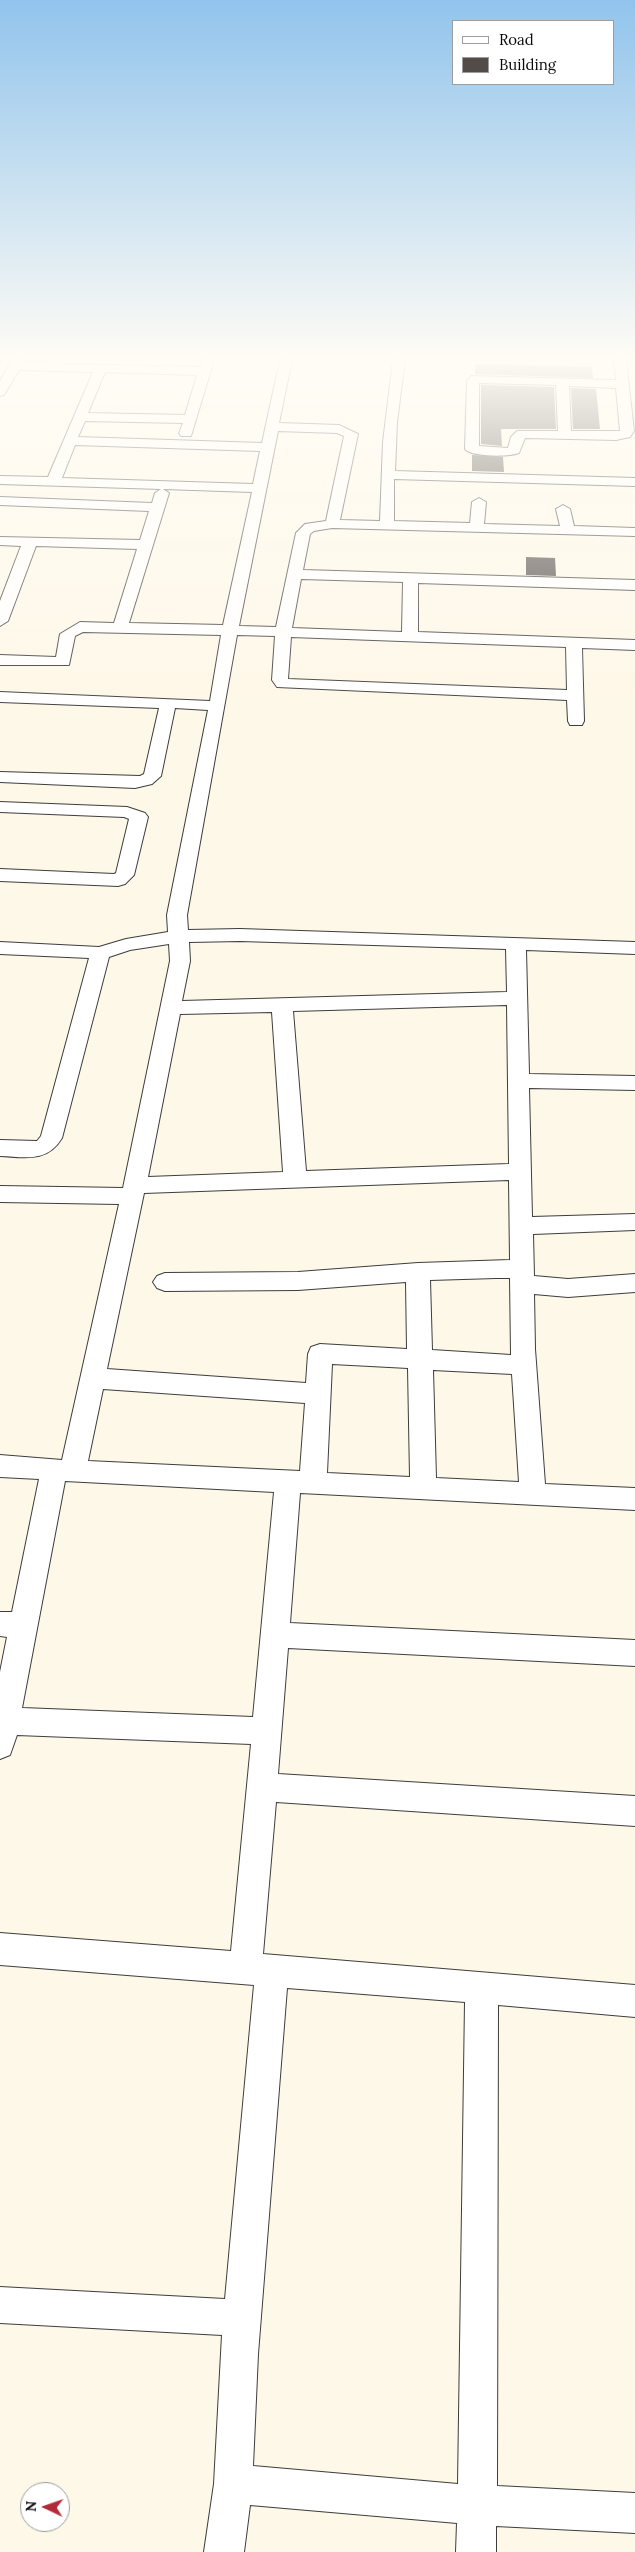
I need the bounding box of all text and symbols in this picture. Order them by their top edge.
legend [452,20,615,85]
text: Road [499,30,534,49]
text: Building [499,55,556,74]
north arrow [20,2482,70,2532]
text: N [22,2500,40,2512]

